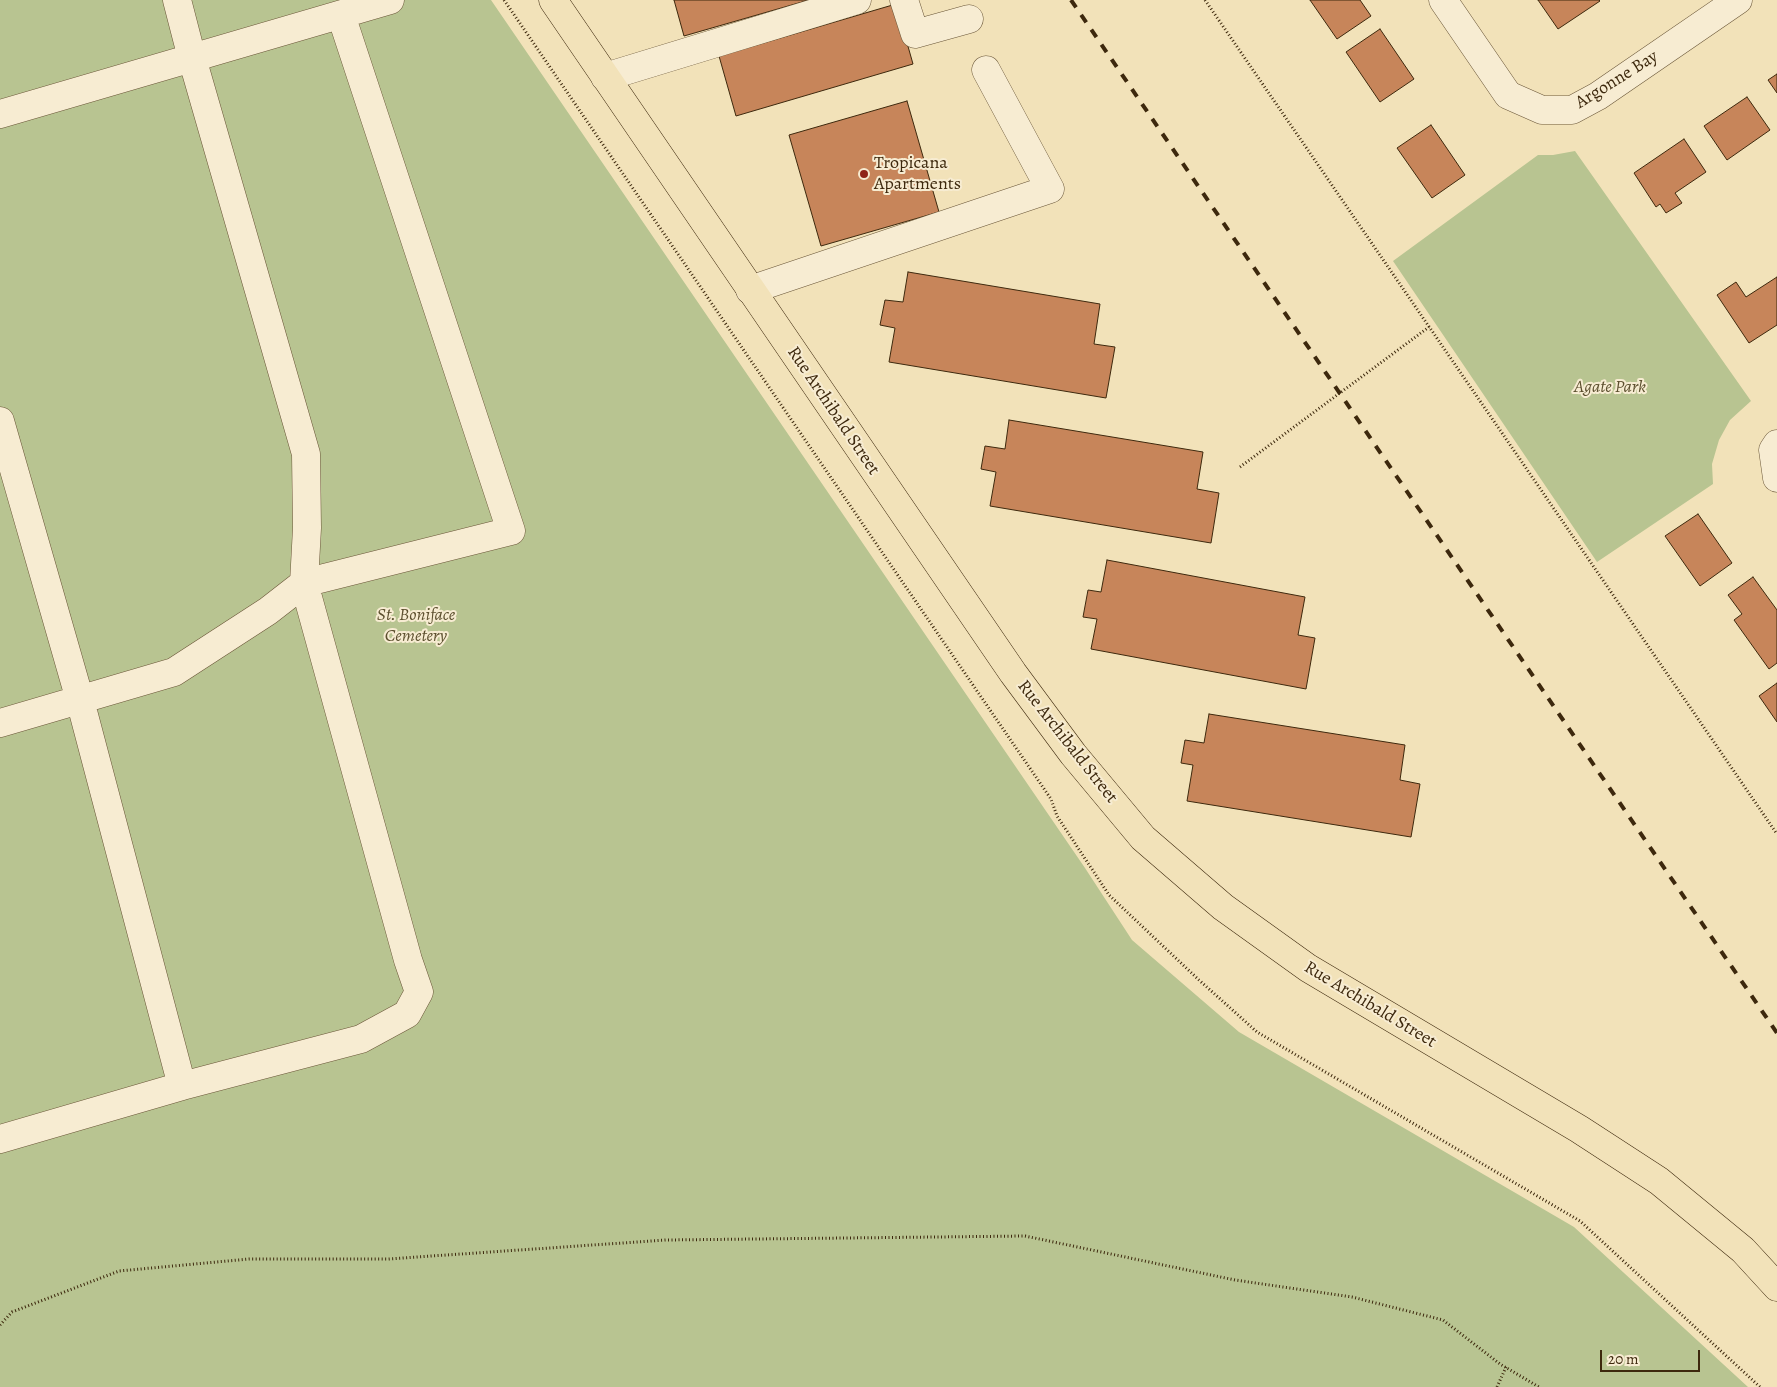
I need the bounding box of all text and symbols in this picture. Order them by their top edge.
street label: Argonne Bay [1572,46,1662,114]
place label: Tropicana Apartments [874,153,961,195]
marker: Tropicana Apartments [858,168,870,180]
street label: Rue Archibald Street [782,343,884,479]
park label: Agate Park [1574,377,1646,399]
park label: St. Boniface Cemetery [377,605,455,648]
street label: Rue Archibald Street [1012,676,1122,808]
street label: Rue Archibald Street [1300,957,1440,1053]
scale bar [1602,1340,1702,1372]
text: 20 m [1608,1349,1639,1369]

